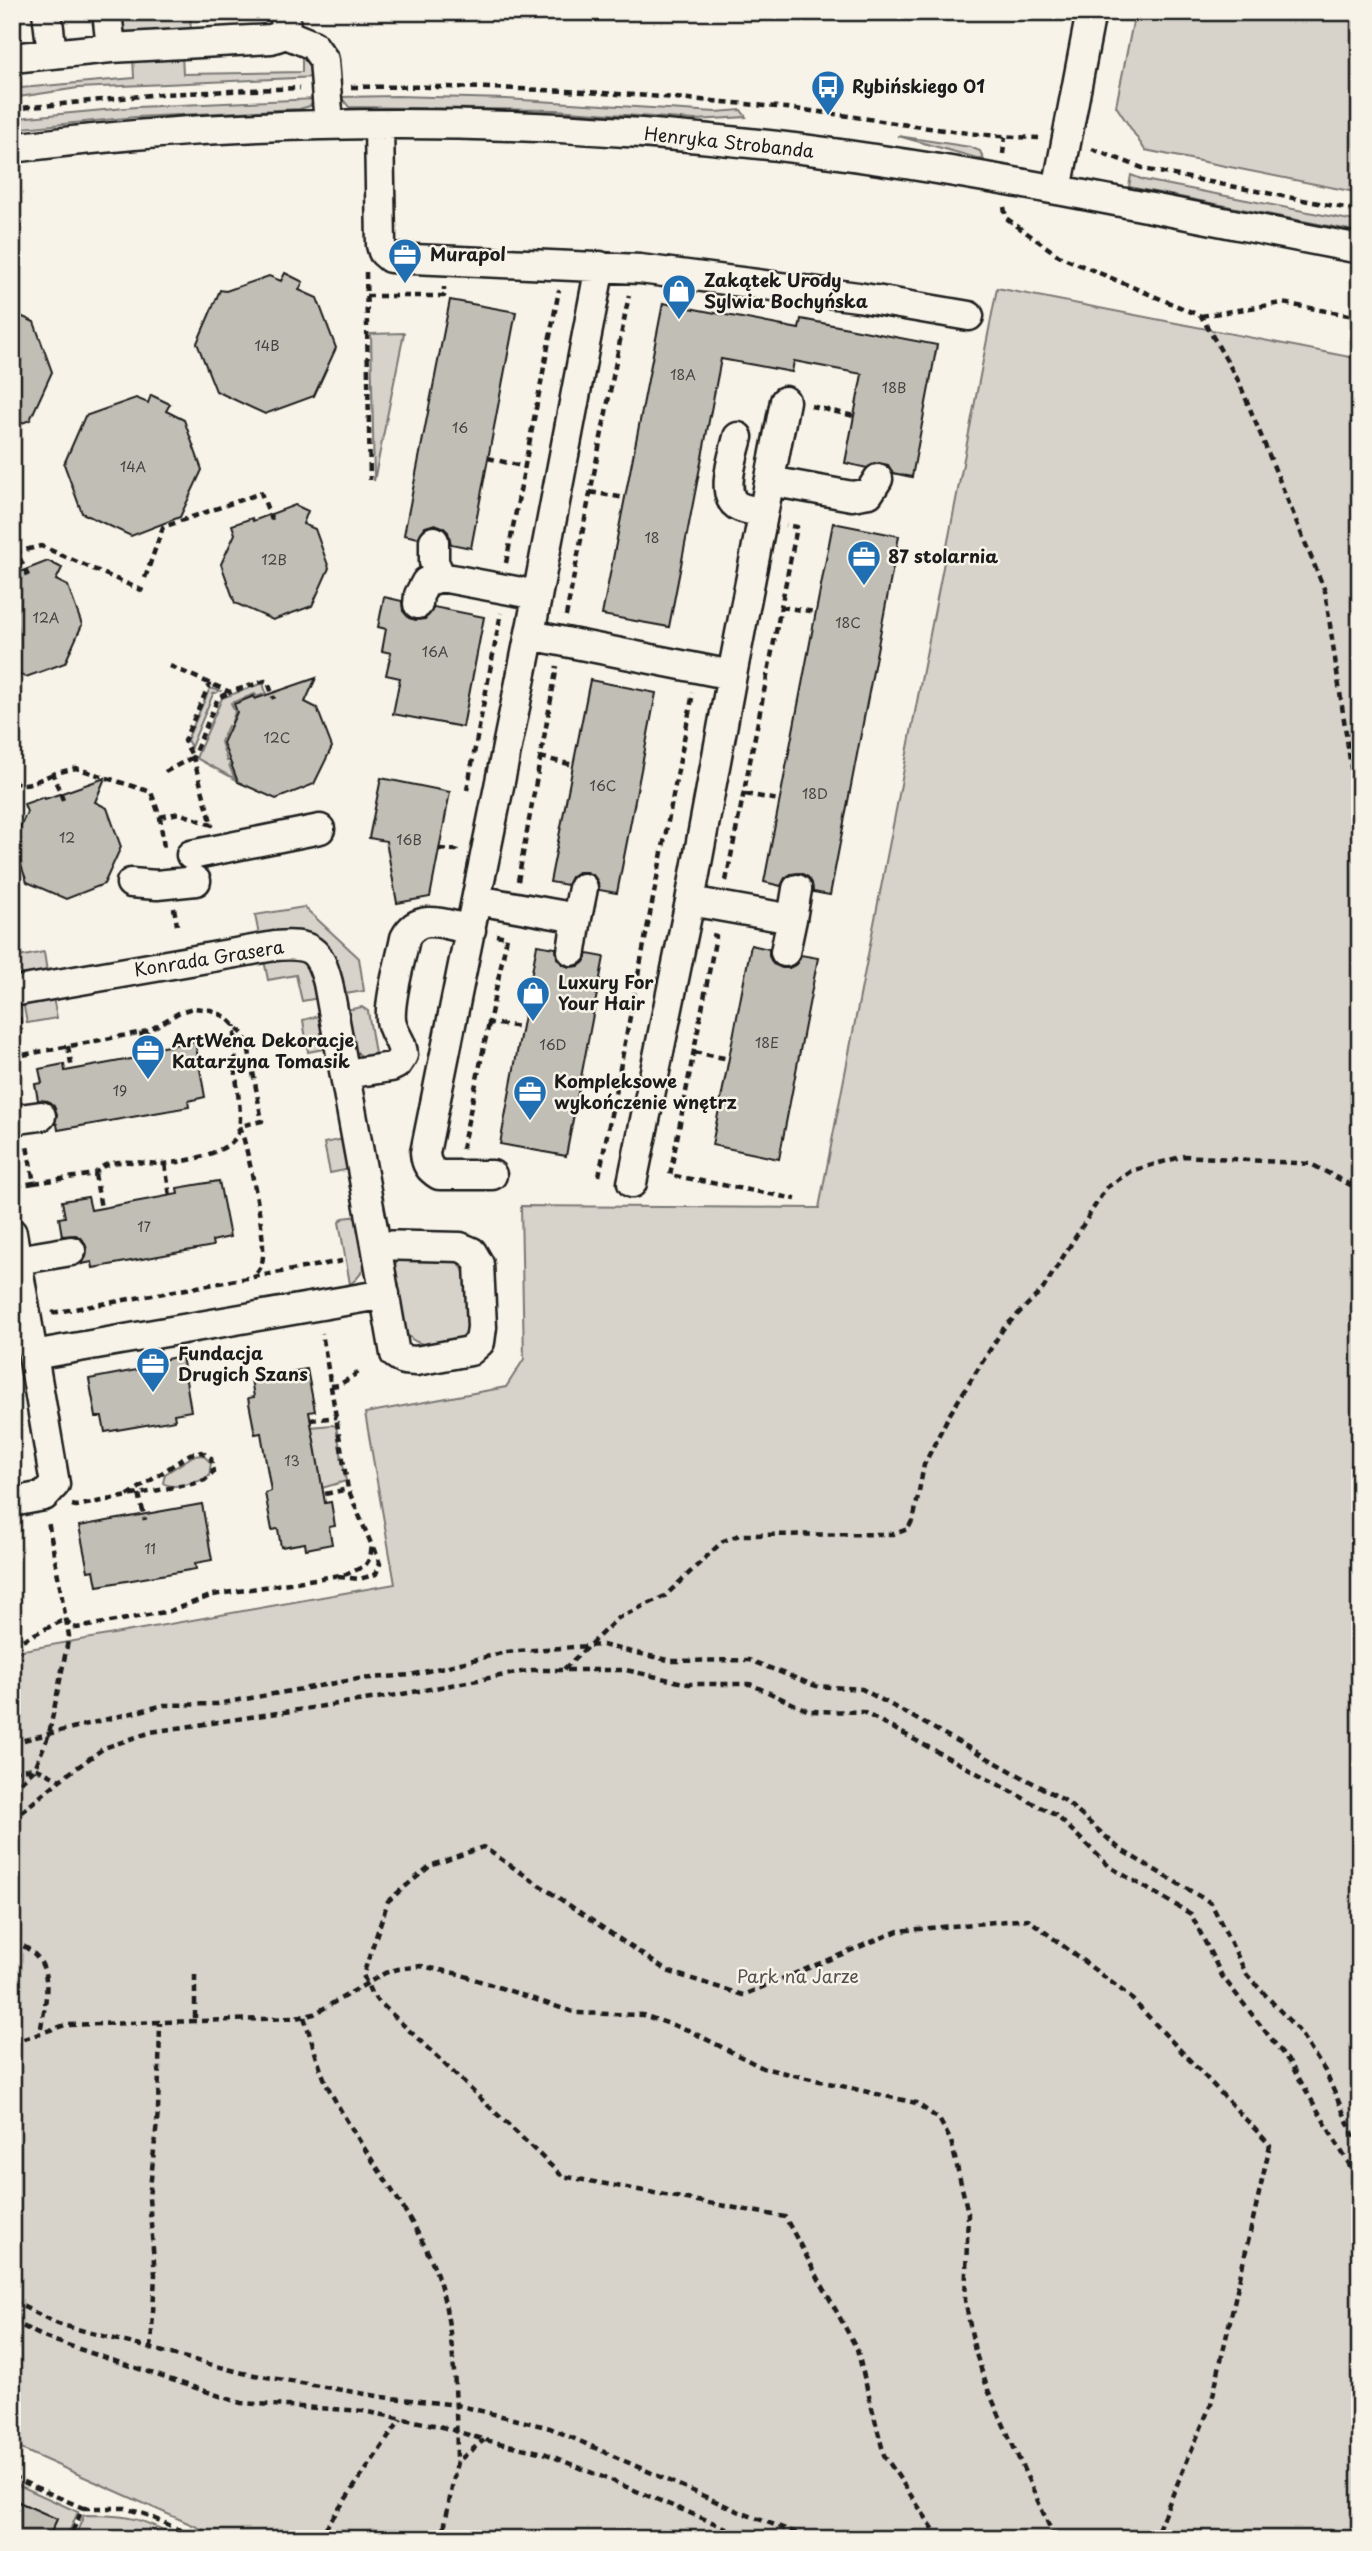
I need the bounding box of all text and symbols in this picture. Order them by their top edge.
bus stop icon: Rybińskiego 01 [809,68,847,117]
place label: Rybińskiego 01 [852,72,985,99]
street label: Henryka Strobanda [643,119,815,164]
office icon: Murapol [386,236,424,285]
place label: Murapol [430,240,506,267]
place label: Zakątek Urody Sylwia Bochyńska [704,266,868,314]
shop icon: Zakątek Urody Sylwia Bochyńska [660,272,698,321]
house number: 14B [255,335,279,356]
house number: 18A [670,364,696,385]
house number: 18B [882,377,906,398]
house number: 16 [452,417,468,438]
house number: 14A [120,456,146,477]
house number: 18 [644,527,660,548]
office icon: 87 stolarnia [845,538,883,587]
place label: 87 stolarnia [888,542,998,569]
house number: 12B [261,549,287,570]
house number: 12A [33,607,60,628]
house number: 18C [835,612,861,633]
house number: 16A [422,641,449,662]
house number: 12C [264,727,290,748]
house number: 16C [590,775,616,796]
house number: 18D [802,783,828,804]
house number: 12 [59,827,75,848]
house number: 16B [396,829,422,850]
street label: Konrada Grasera [132,932,286,983]
place label: Luxury For Your Hair [558,968,654,1016]
shop icon: Luxury For Your Hair [514,974,552,1023]
place label: ArtWena Dekoracje Katarzyna Tomasik [172,1026,355,1074]
office icon: ArtWena Dekoracje Katarzyna Tomasik [129,1032,167,1081]
house number: 18E [755,1032,779,1053]
house number: 16D [539,1034,567,1055]
place label: Kompleksowe wykończenie wnętrz [554,1067,737,1115]
office icon: Kompleksowe wykończenie wnętrz [511,1073,549,1122]
house number: 19 [113,1080,127,1101]
house number: 17 [137,1216,151,1237]
place label: Fundacja Drugich Szans [178,1339,308,1387]
office icon: Fundacja Drugich Szans [134,1345,172,1394]
house number: 13 [284,1450,300,1471]
house number: 11 [144,1538,156,1559]
park label: Park na Jarze [737,1962,859,1989]

